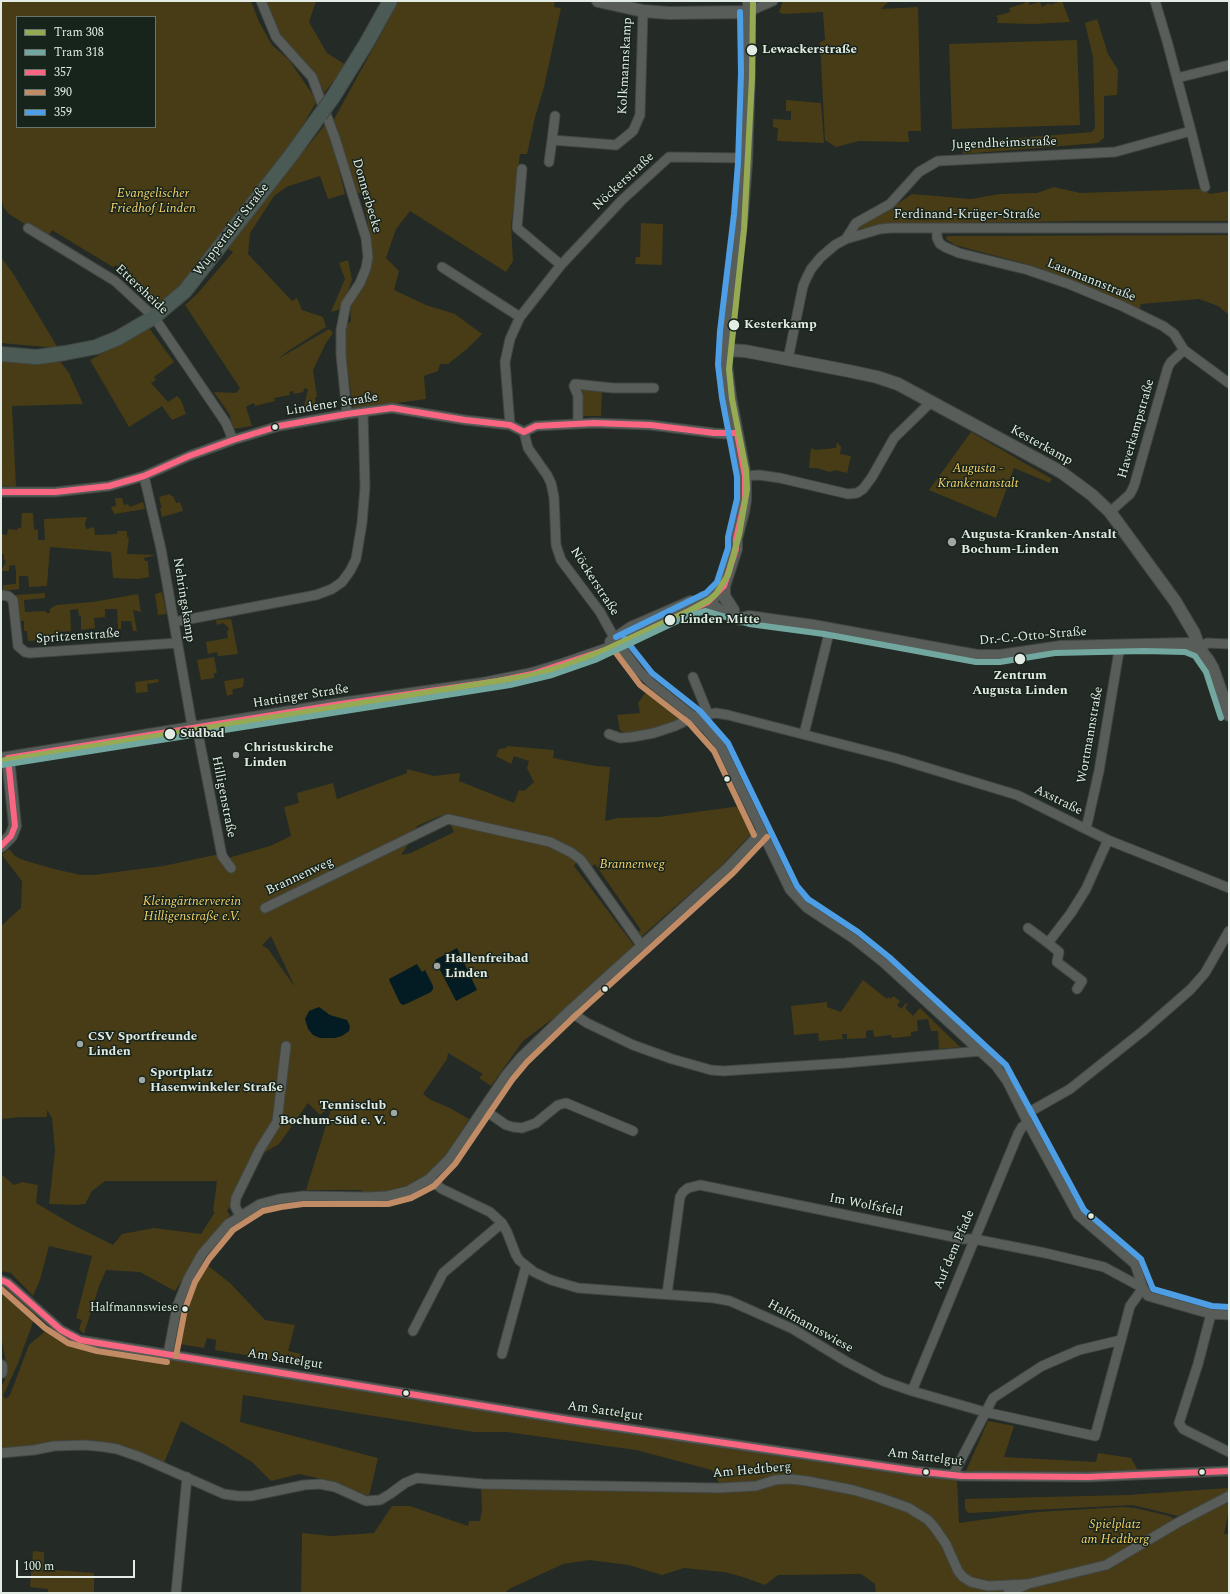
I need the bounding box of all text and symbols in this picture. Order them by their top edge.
legend [16,16,156,128]
street label: Kolkmannskamp [616,17,636,115]
text: Tram 308 [54,23,104,42]
place label: Lewackerstraße [762,42,857,58]
text: Tram 318 [54,43,104,62]
marker: Lewackerstraße [745,43,759,57]
text: 357 [54,63,72,82]
text: 390 [54,83,72,102]
text: 359 [54,103,72,122]
street label: Jugendheimstraße [951,134,1057,154]
street label: Nöckerstraße [590,150,658,214]
street label: Donnerbecke [348,157,384,235]
street label: Wuppertaler Straße [191,181,273,279]
park label: Evangelischer Friedhof Linden [110,186,196,217]
street label: Ferdinand-Krüger-Straße [894,207,1040,223]
street label: Laarmannstraße [1044,256,1138,306]
street label: Ettersheide [111,262,171,318]
place label: Kesterkamp [744,317,817,333]
marker: Kesterkamp [727,318,741,332]
street label: Haverkampstraße [1115,378,1159,480]
street label: Lindener Straße [285,390,379,420]
unlabelled marker [270,422,280,432]
street label: Kesterkamp [1007,422,1075,470]
park label: Augusta - Krankenanstalt [937,461,1019,492]
place label: Augusta-Kranken-Anstalt Bochum-Linden [961,527,1117,558]
marker: Augusta-Kranken-Anstalt Bochum-Linden [946,536,958,548]
street label: Nöckerstraße [566,545,622,619]
street label: Nehringskamp [169,557,197,643]
place label: Linden Mitte [680,612,760,628]
marker: Linden Mitte [663,613,677,627]
street label: Dr.-C.-Otto-Straße [979,625,1087,649]
street label: Spritzenstraße [36,626,120,648]
marker: Zentrum Augusta Linden [1013,652,1027,666]
place label: Zentrum Augusta Linden [972,668,1068,699]
street label: Hattinger Straße [252,682,350,712]
street label: Wortmannstraße [1075,685,1107,785]
place label: Südbad [180,726,225,742]
marker: Südbad [163,727,177,741]
place label: Christuskirche Linden [244,740,333,771]
marker: Christuskirche Linden [231,750,241,760]
street label: Hilligenstraße [207,755,239,839]
unlabelled marker [722,774,732,784]
street label: Axstraße [1031,783,1085,819]
street label: Brannenweg [264,855,336,899]
park label: Brannenweg [600,857,664,873]
park label: Kleingärtnerverein Hilligenstraße e.V. [143,894,241,925]
place label: Hallenfreibad Linden [445,951,528,982]
marker: Hallenfreibad Linden [432,961,442,971]
unlabelled marker [600,984,610,994]
place label: CSV Sportfreunde Linden [88,1029,197,1060]
marker: CSV Sportfreunde Linden [75,1039,85,1049]
place label: Sportplatz Hasenwinkeler Straße [150,1065,283,1096]
marker: Sportplatz Hasenwinkeler Straße [137,1075,147,1085]
place label: Tennisclub Bochum-Süd e. V. [280,1098,386,1129]
marker: Tennisclub Bochum-Süd e. V. [389,1108,399,1118]
street label: Im Wolfsfeld [828,1191,904,1221]
street label: Auf dem Pfade [931,1208,979,1292]
unlabelled marker [1086,1211,1096,1221]
street label: Halfmannswiese [765,1297,855,1357]
place label: Halfmannswiese [90,1302,178,1316]
marker: Halfmannswiese [180,1304,190,1314]
street label: Am Sattelgut [246,1346,324,1374]
unlabelled marker [401,1388,411,1398]
street label: Am Sattelgut [566,1399,644,1425]
street label: Am Sattelgut [886,1446,964,1470]
street label: Am Hedtberg [712,1460,792,1482]
unlabelled marker [921,1467,931,1477]
unlabelled marker [1197,1467,1207,1477]
park label: Spielplatz am Hedtberg [1081,1517,1149,1548]
scale bar [18,1552,137,1578]
text: 100 m [23,1557,54,1576]

